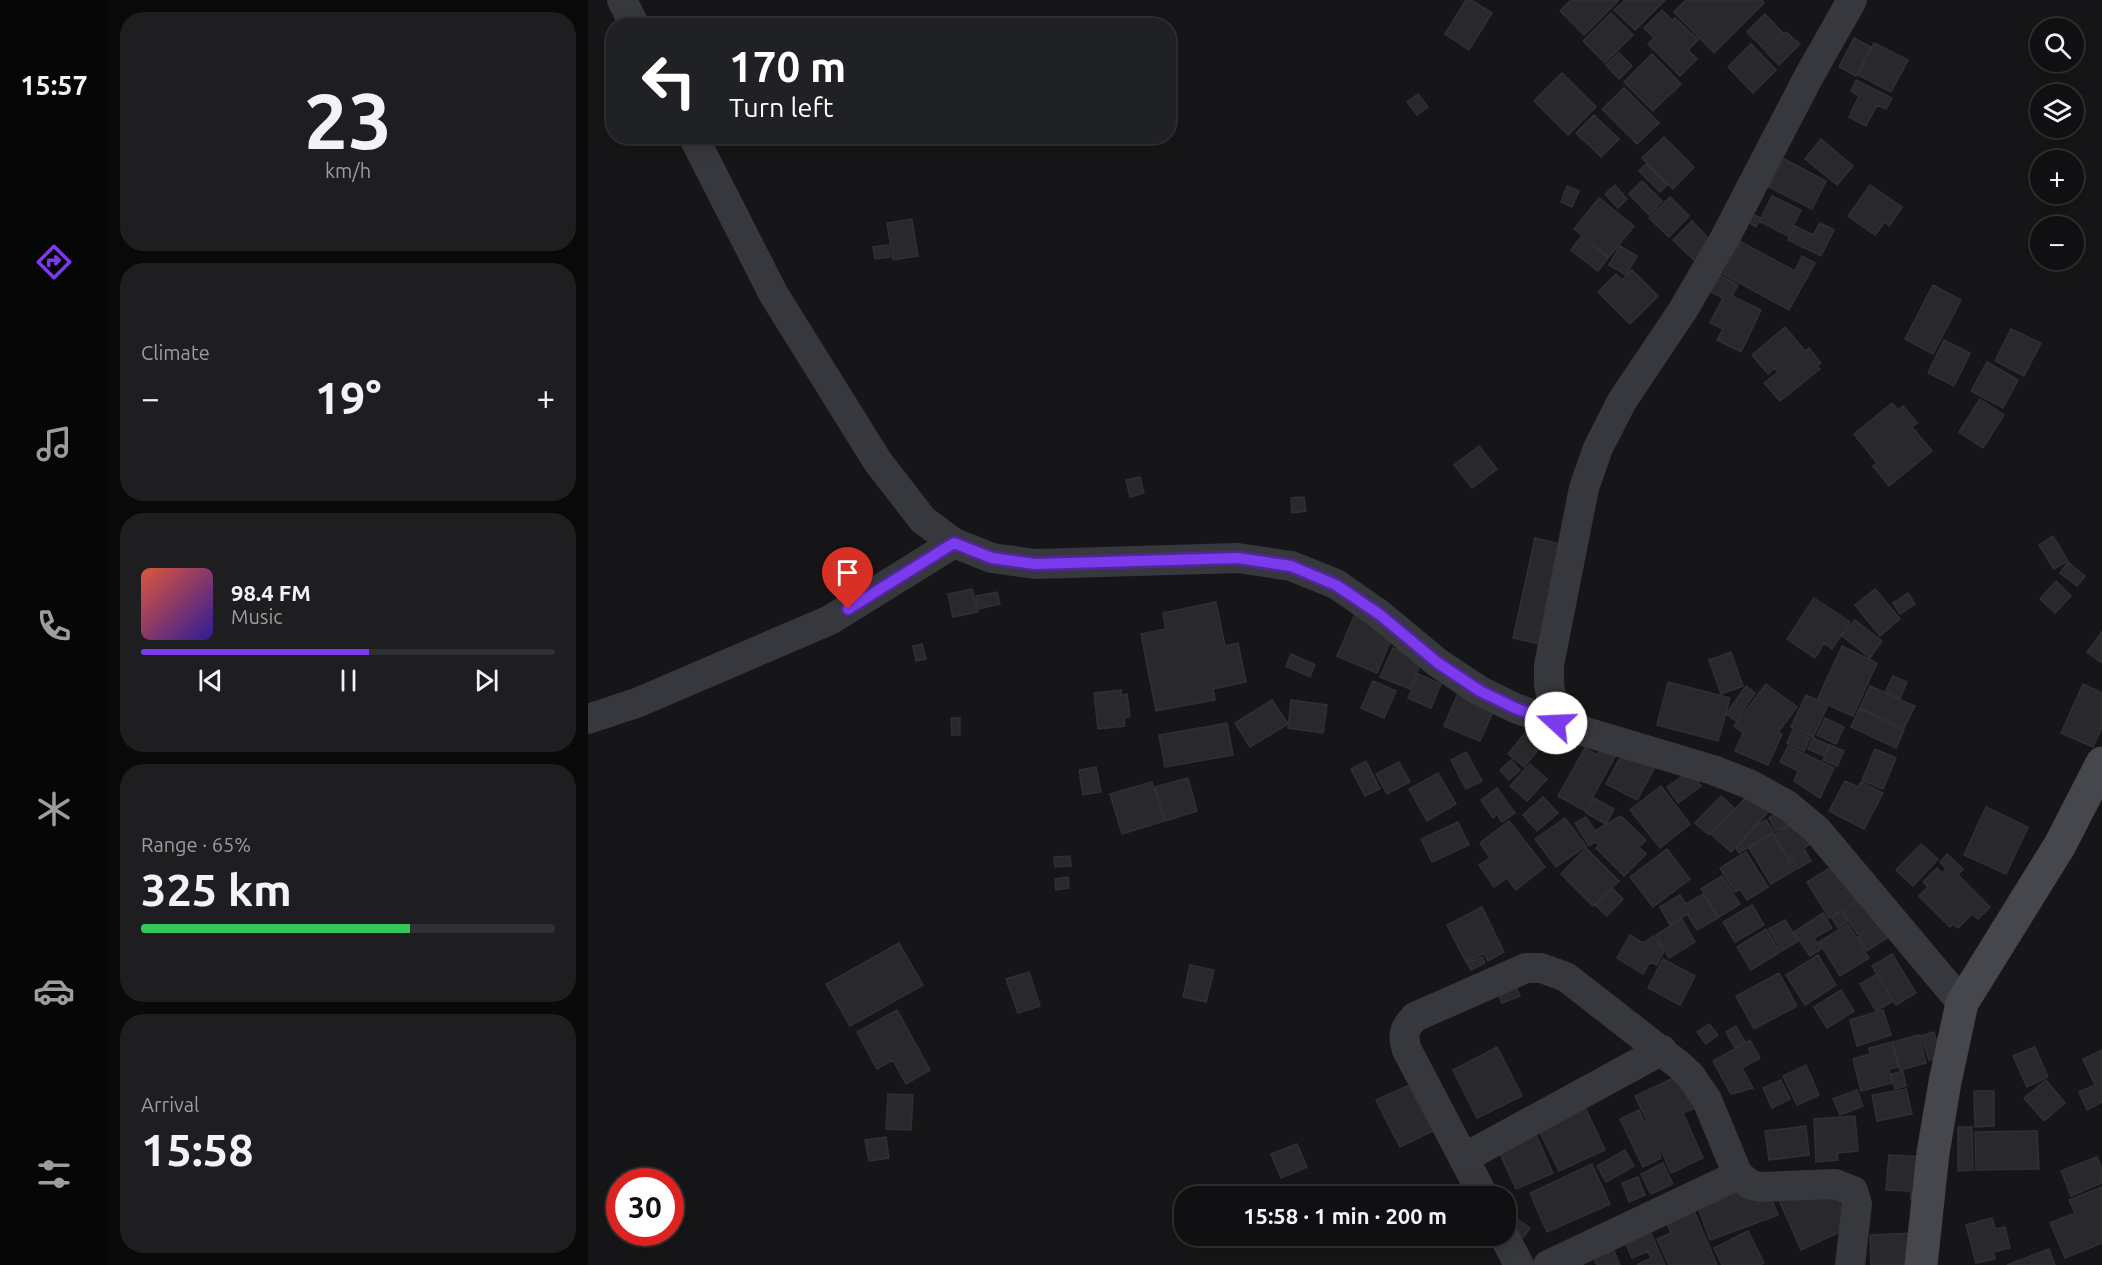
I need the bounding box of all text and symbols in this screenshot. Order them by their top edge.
map controls [2030,18,2084,270]
button: search [2030,18,2084,72]
icon: left [630,42,708,120]
text: 170 m [729,43,846,90]
text: 15:57 [20,70,88,100]
text: 23 [304,76,392,164]
button: layers [2030,84,2084,138]
text: Turn left [729,92,833,122]
button: + [2030,150,2084,204]
text: km/h [325,159,371,182]
button: − [2030,216,2084,270]
icon: directions [33,241,75,283]
text: Climate [141,341,210,364]
text: 19° [315,372,381,423]
text: − [141,379,160,416]
text: + [536,379,555,416]
icon: music [33,423,75,465]
pin [822,547,873,609]
icon: arrive [831,556,864,589]
text: 98.4 FM [231,580,311,605]
icon: phone [33,605,75,647]
text: Music [231,605,283,628]
icon: previous [194,664,227,697]
icon: pause [332,664,365,697]
icon: next [470,664,503,697]
position arrow [1524,691,1588,755]
icon: climate [33,788,75,830]
text: Range · 65% [141,833,251,856]
text: 325 km [141,864,292,915]
icon: car [33,970,75,1012]
text: Arrival [141,1093,199,1116]
text: 15:58 [141,1124,254,1175]
icon: filters [33,1153,75,1195]
speed limit sign: 30 [606,1168,684,1246]
text: 15:58 · 1 min · 200 m [1243,1203,1447,1228]

